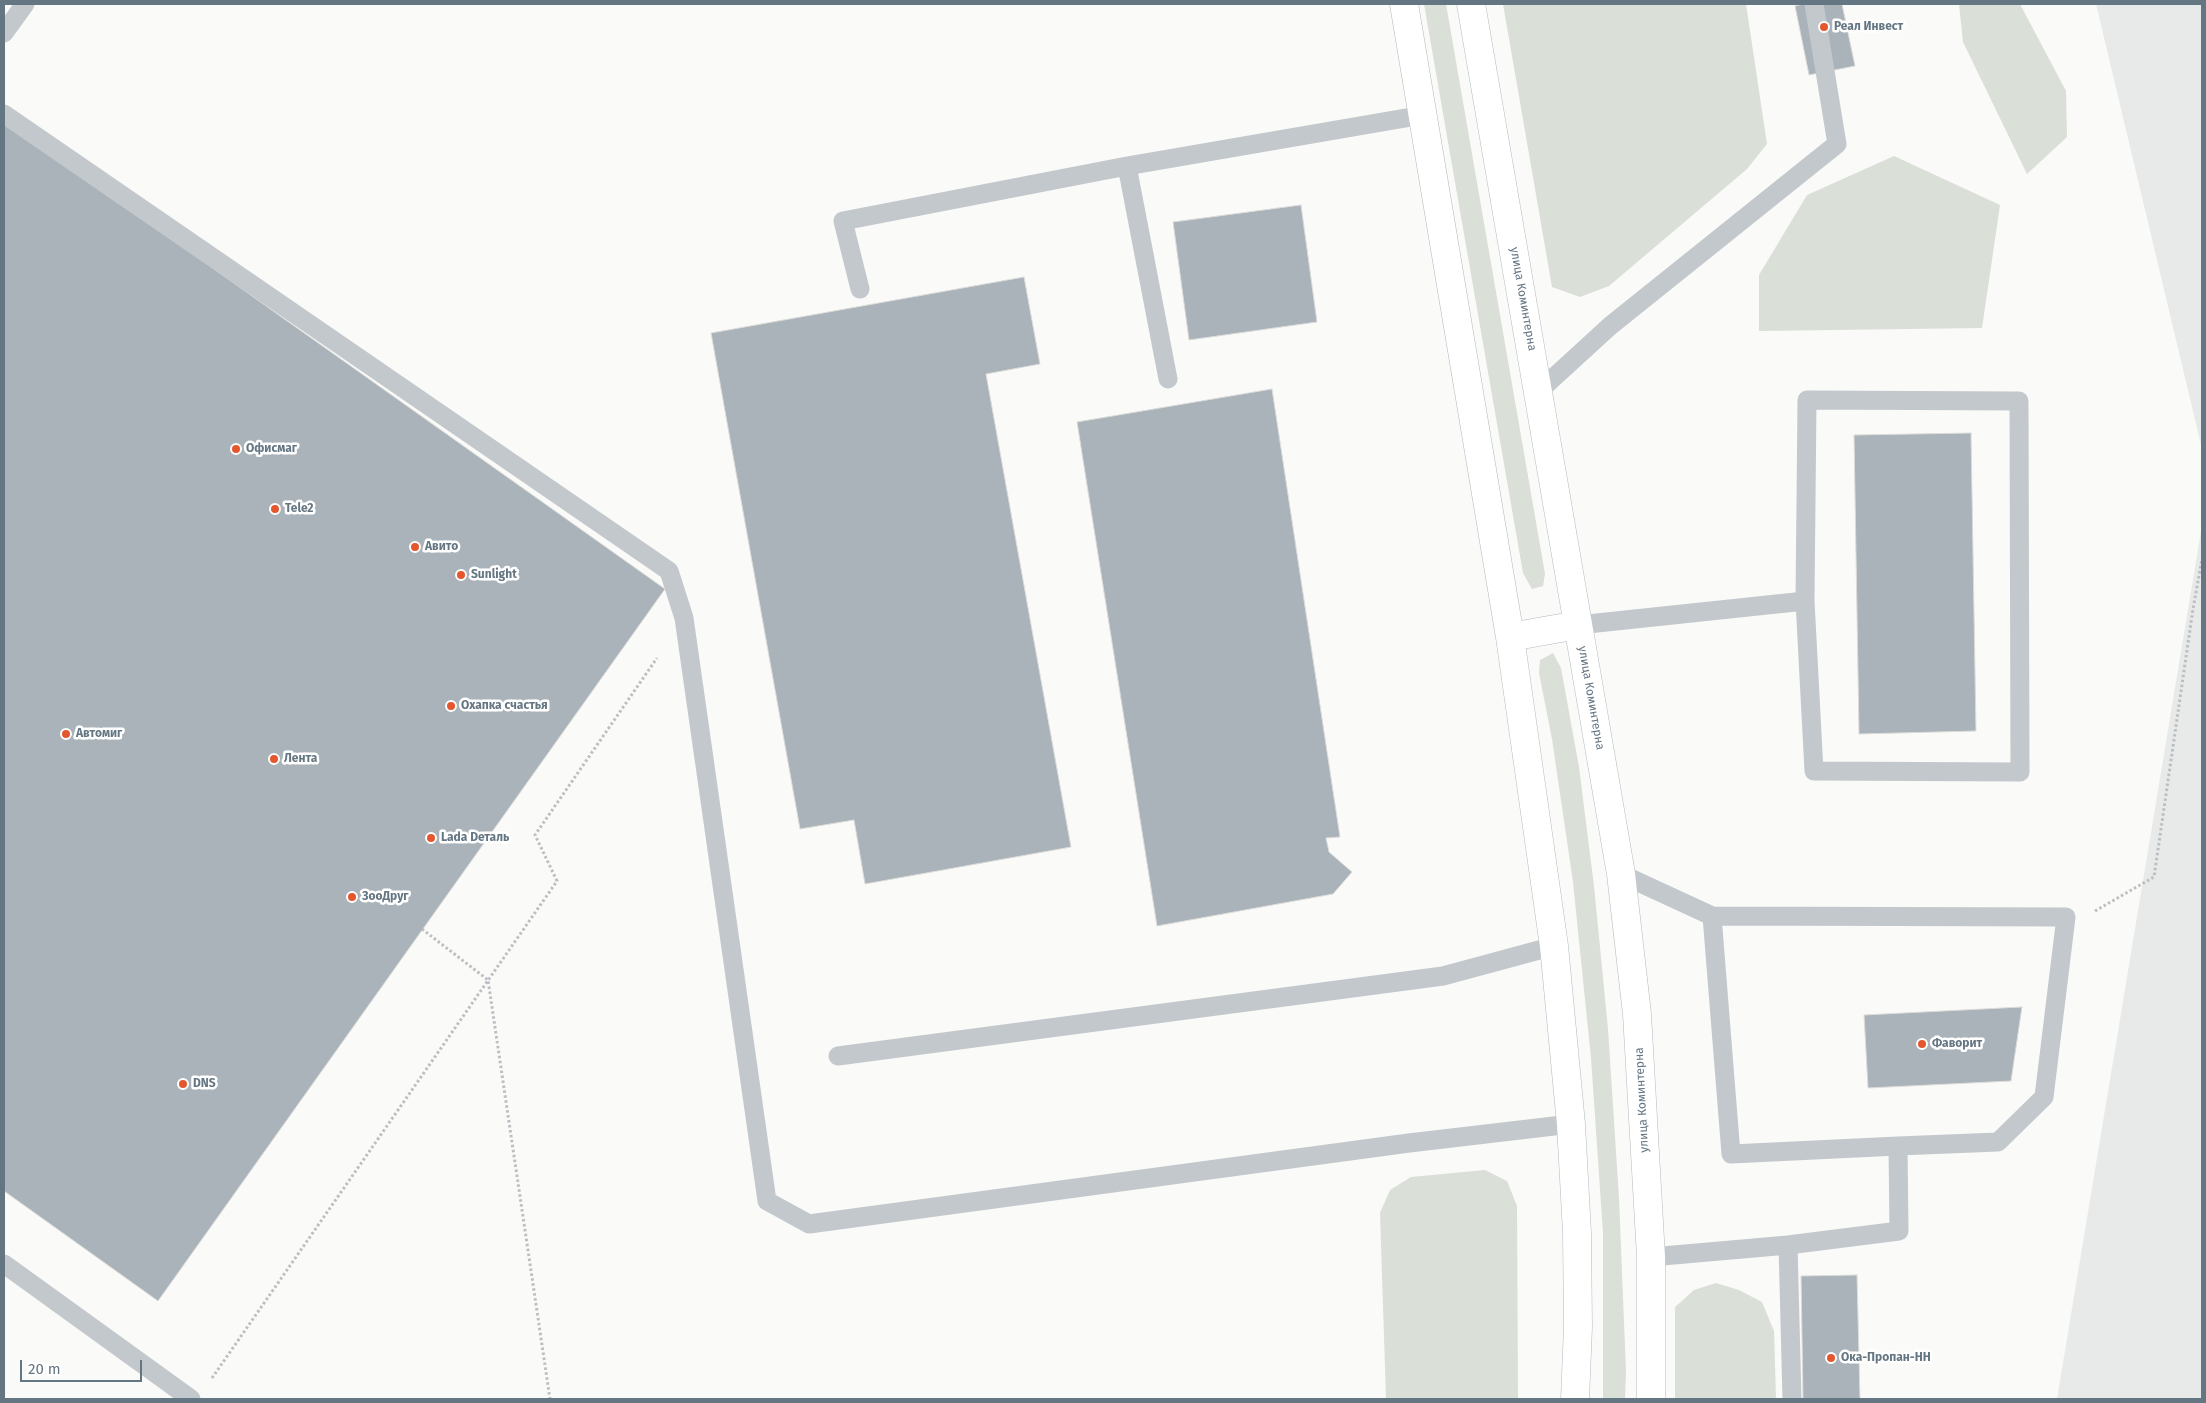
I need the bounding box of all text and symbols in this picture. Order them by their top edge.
place label: Реал Инвест [1834,20,1903,34]
marker: Реал Инвест [1818,21,1830,33]
street label: улица Коминтерна [1507,246,1539,352]
place label: Офисмаг [246,442,297,456]
marker: Офисмаг [230,443,242,455]
place label: Tele2 [285,502,314,516]
marker: Tele2 [269,503,281,515]
place label: Авито [425,540,458,554]
marker: Авито [409,541,421,553]
place label: Sunlight [471,568,517,582]
marker: Sunlight [455,569,467,581]
street label: улица Коминтерна [1575,645,1607,751]
place label: Охапка счастья [461,699,548,713]
marker: Охапка счастья [445,700,457,712]
place label: Автомиг [76,727,122,741]
marker: Автомиг [60,728,72,740]
place label: Лента [284,752,317,766]
marker: Лента [268,753,280,765]
place label: Lada Dеталь [441,831,509,845]
marker: Lada Dеталь [425,832,437,844]
place label: ЗооДруг [362,890,409,904]
marker: ЗооДруг [346,891,358,903]
place label: Фаворит [1932,1037,1982,1051]
marker: Фаворит [1916,1038,1928,1050]
street label: улица Коминтерна [1632,1047,1652,1153]
place label: DNS [193,1077,216,1091]
marker: DNS [177,1078,189,1090]
scale bar [22,1350,145,1382]
place label: Ока-Пропан-НН [1841,1351,1931,1365]
marker: Ока-Пропан-НН [1825,1352,1837,1364]
text: 20 m [28,1360,61,1378]

